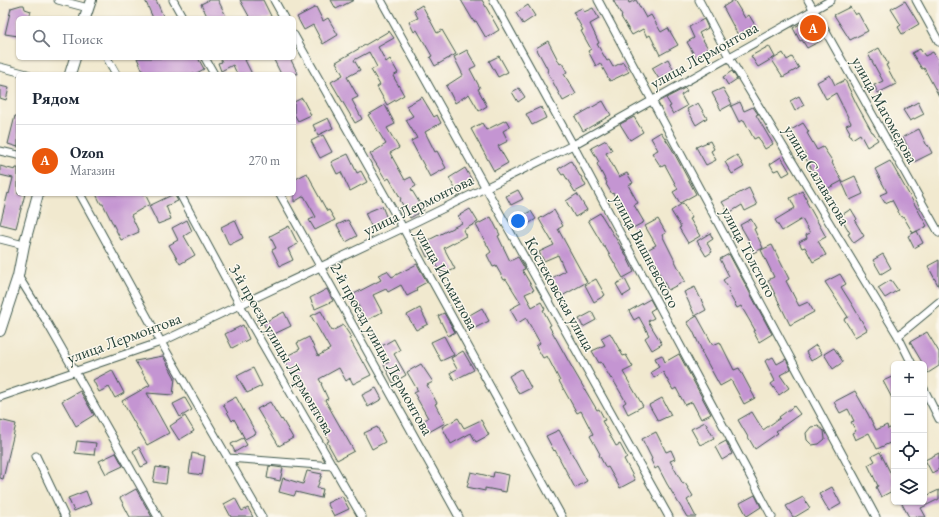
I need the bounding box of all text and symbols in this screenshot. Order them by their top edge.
pin: A [800,13,826,43]
search box [16,16,296,60]
street label: улица Лермонтова [646,16,762,93]
icon: search [30,27,52,49]
text: Поиск [62,29,103,48]
street label: улица Магомедова [847,53,923,168]
text: Рядом [32,87,80,109]
street label: улица Салаватова [779,121,855,229]
text: Ozon [70,143,104,162]
text: A [40,152,50,169]
text: 270 m [249,152,280,169]
text: Магазин [70,162,115,179]
street label: улица Лермонтова [359,169,477,241]
street label: улица Вишневского [607,190,685,312]
street label: улица Толстого [716,203,782,301]
your location [508,211,528,231]
street label: улица Исмаилова [410,224,484,334]
street label: Костековская улица [520,233,600,355]
street label: 2-й проезд улицы Лермонтова [326,259,439,440]
street label: 3-й проезд улицы Лермонтова [224,260,340,439]
street label: улица Лермонтова [64,307,185,368]
map controls [891,361,927,505]
button: + [891,361,927,397]
button: − [891,397,927,433]
button: locate [891,433,927,469]
button: layers [891,469,927,505]

